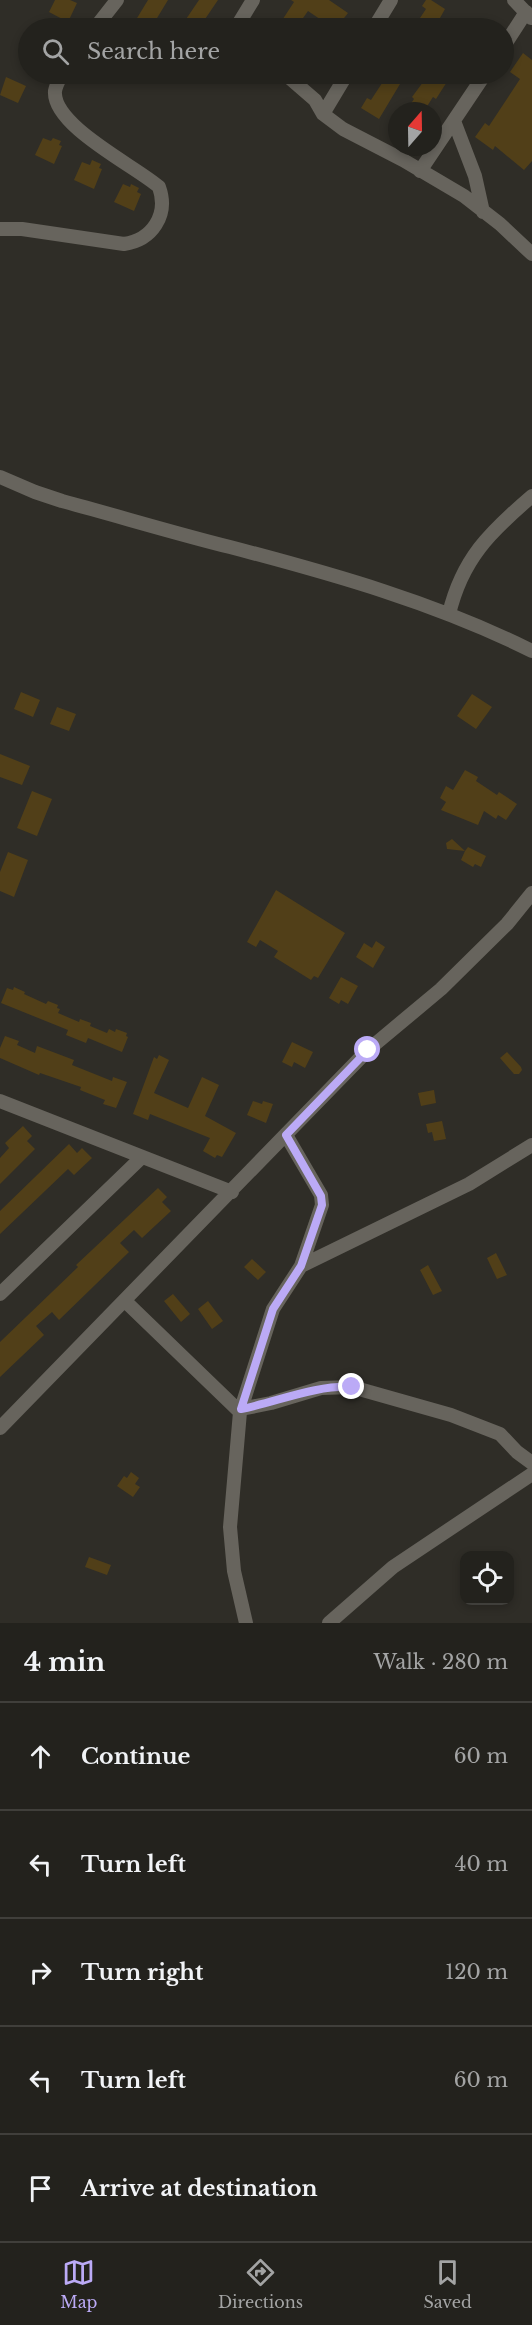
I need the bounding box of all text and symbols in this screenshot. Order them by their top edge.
search box [18,18,514,84]
icon: search [39,35,72,68]
text: Search here [87,38,220,65]
north arrow [388,102,442,156]
route start [354,1036,380,1062]
route end [338,1373,364,1399]
map controls [460,1551,514,1605]
button: locate [460,1551,514,1605]
text: 4 min [24,1646,105,1678]
text: Walk · 280 m [374,1650,508,1674]
icon: ahead [24,1740,57,1773]
text: Continue [81,1743,190,1770]
text: 60 m [454,1744,508,1768]
icon: left [24,1848,57,1881]
text: Turn left [81,1851,186,1878]
text: 40 m [455,1852,508,1876]
icon: right [24,1956,57,1989]
text: Turn right [81,1959,203,1986]
text: 120 m [445,1960,508,1984]
icon: left [24,2064,57,2097]
text: Turn left [81,2067,186,2094]
text: 60 m [454,2068,508,2092]
icon: arrive [24,2172,57,2205]
text: Arrive at destination [81,2175,318,2202]
tab: Map [60,2256,97,2312]
tab: Directions [218,2256,303,2312]
tab: Saved [423,2256,472,2312]

